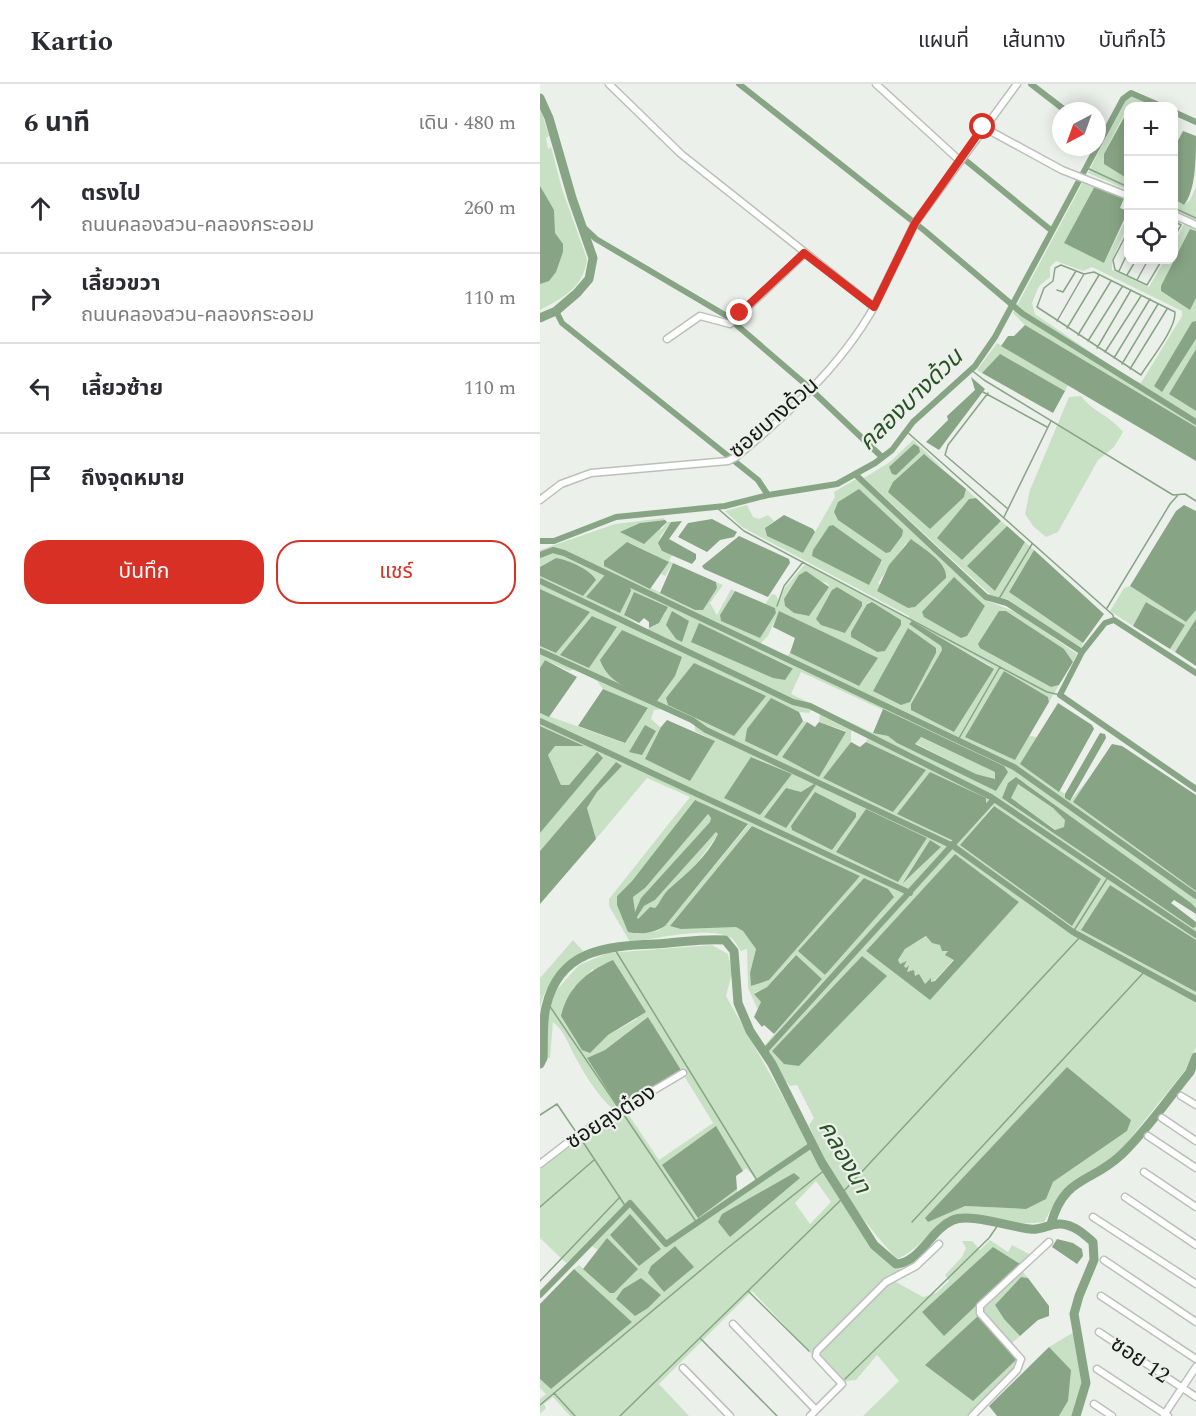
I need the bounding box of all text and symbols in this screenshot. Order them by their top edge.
text: Kartio [30,20,113,63]
text: แผนที่ [918,25,969,57]
text: เส้นทาง [1002,25,1066,57]
text: บันทึกไว้ [1099,25,1166,57]
north arrow [1052,102,1106,156]
map controls [1124,102,1178,264]
button: + [1124,102,1178,156]
text: 6 นาที [24,103,90,143]
text: เดิน · 480 m [419,108,516,138]
route start [969,113,995,139]
button: − [1124,156,1178,210]
text: ตรงไป [81,177,141,210]
icon: ahead [24,192,57,225]
text: 260 m [464,193,516,223]
text: ถนนคลองสวน-คลองกระออม [81,210,314,240]
button: locate [1124,210,1178,264]
text: เลี้ยวขวา [81,267,161,300]
icon: right [24,282,57,315]
text: 110 m [464,283,516,313]
route end [726,299,752,325]
text: ถนนคลองสวน-คลองกระออม [81,300,314,330]
water label: คลองบางด้วน [850,340,972,459]
street label: ซอยบางด้วน [722,370,826,466]
icon: left [24,372,57,405]
text: เลี้ยวซ้าย [81,372,163,405]
text: 110 m [464,373,516,403]
icon: arrive [24,462,57,495]
text: ถึงจุดหมาย [81,462,185,495]
button: บันทึก [24,540,264,604]
button: แชร์ [276,540,516,604]
street label: ซอยลุงต๋อง [560,1076,662,1158]
water label: คลองนา [809,1114,880,1202]
street label: ซอย 12 [1104,1328,1176,1392]

